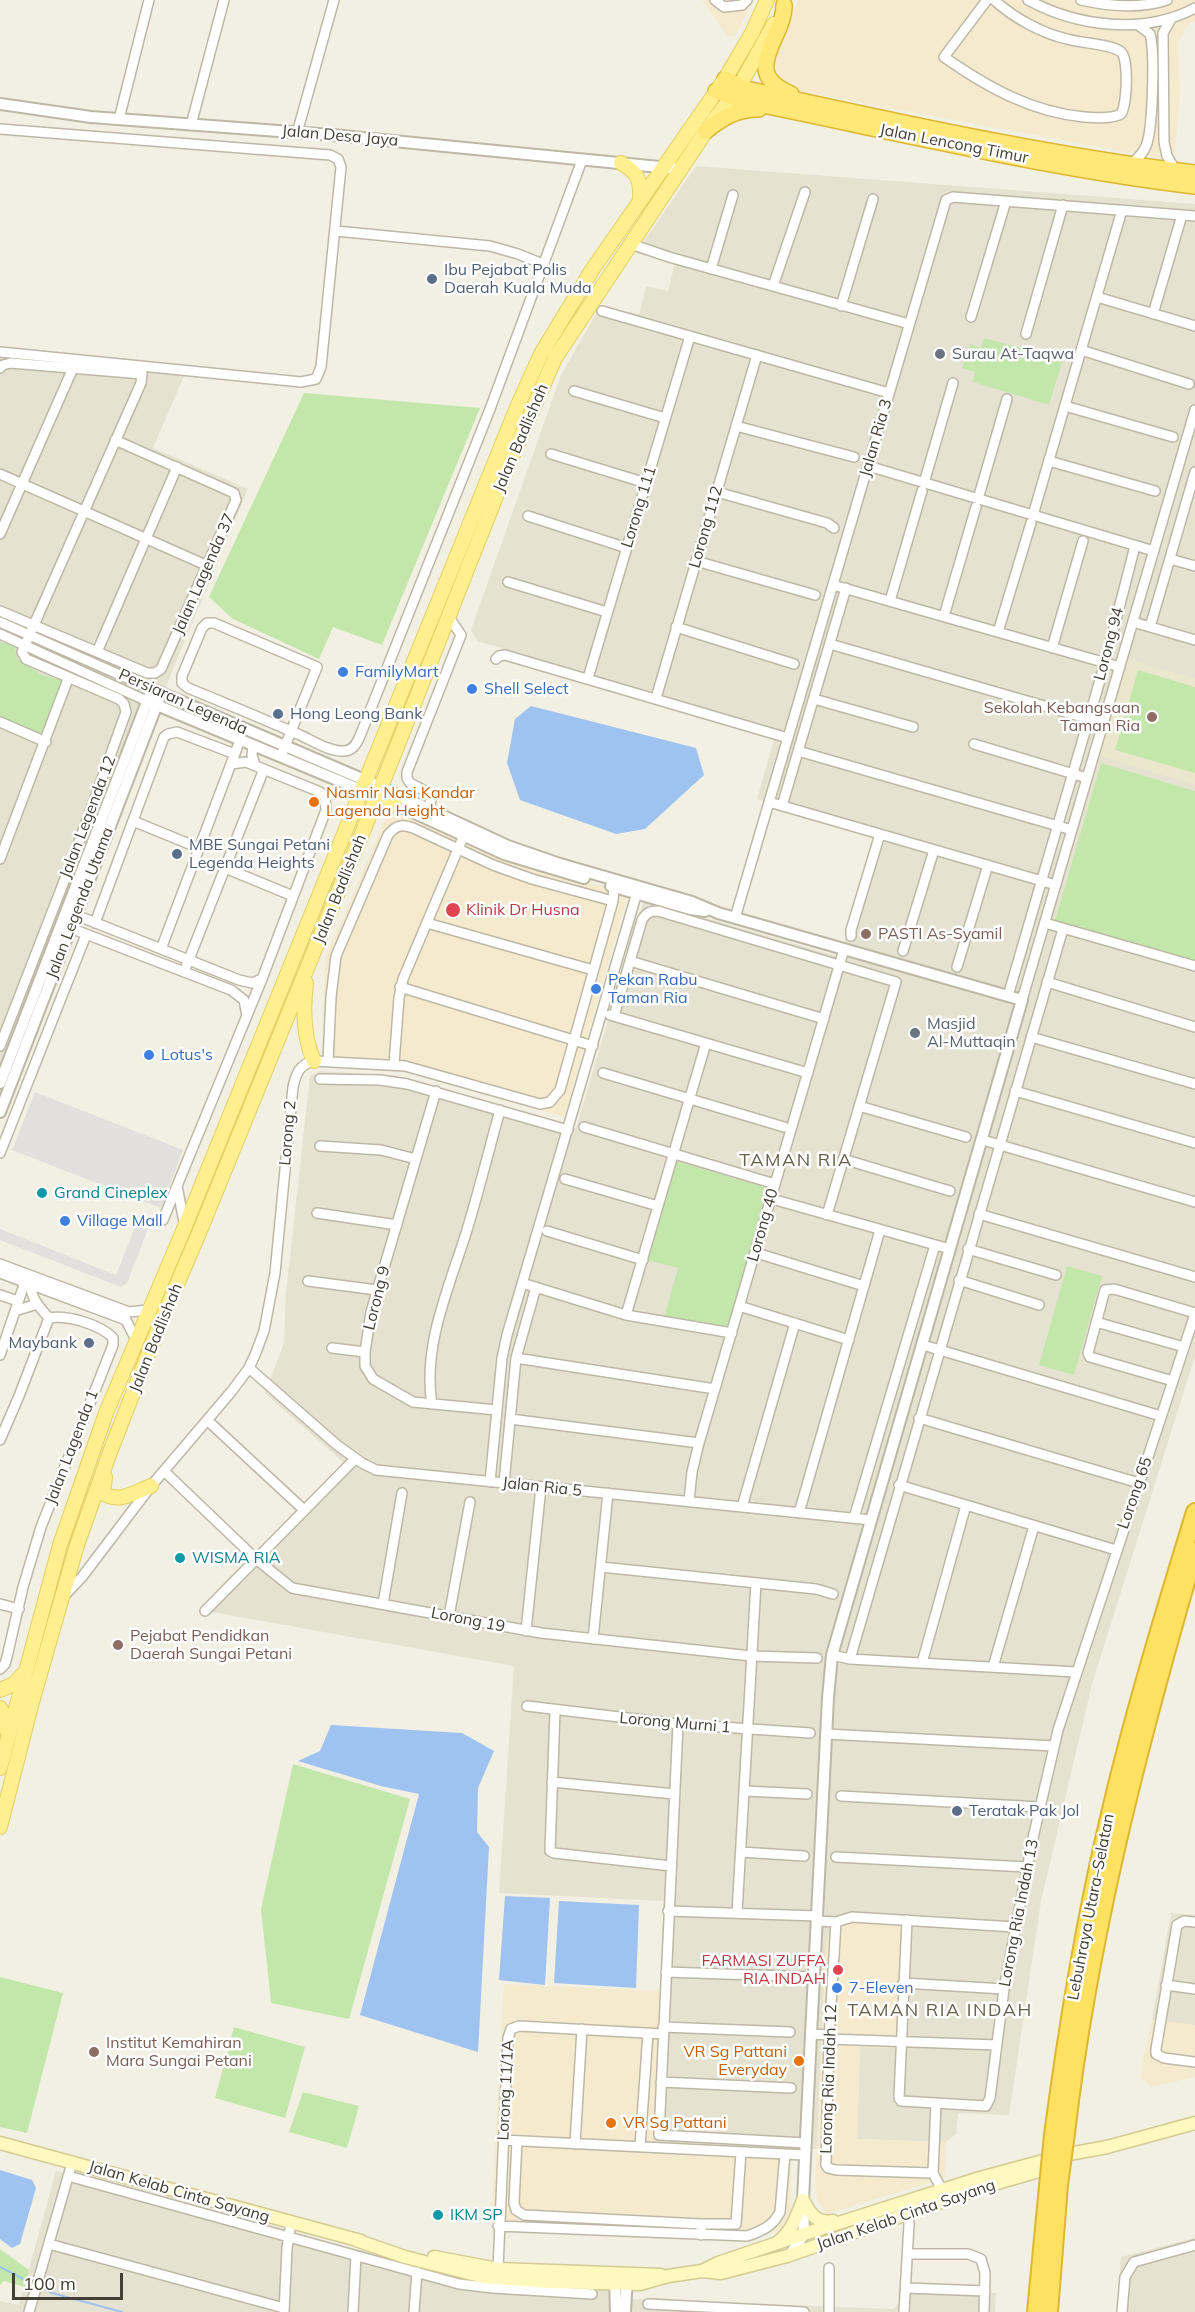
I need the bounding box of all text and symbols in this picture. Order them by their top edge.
street label: Jalan Lencong Timur [878,120,1030,168]
street label: Jalan Desa Jaya [281,121,399,151]
place label: Ibu Pejabat Polis Daerah Kuala Muda [444,260,592,298]
marker: Ibu Pejabat Polis Daerah Kuala Muda [425,272,439,286]
place label: Surau At-Taqwa [952,344,1074,364]
marker: Surau At-Taqwa [933,347,947,361]
street label: Jalan Badlishah [490,381,552,495]
street label: Jalan Ria 3 [856,397,896,479]
street label: Lorong 111 [617,464,661,550]
street label: Lorong 112 [685,484,727,570]
street label: Jalan Lagenda 37 [169,511,239,637]
street label: Lorong 94 [1090,605,1128,683]
place label: FamilyMart [355,662,439,682]
street label: Persiaran Legenda [116,665,250,739]
marker: FamilyMart [336,665,350,679]
place label: Shell Select [484,679,569,699]
marker: Shell Select [465,682,479,696]
place label: Sekolah Kebangsaan Taman Ria [984,698,1140,736]
place label: Hong Leong Bank [290,704,422,724]
marker: Hong Leong Bank [271,707,285,721]
marker: Sekolah Kebangsaan Taman Ria [1145,710,1159,724]
street label: Jalan Legenda 12 [56,753,120,881]
place label: Nasmir Nasi Kandar Lagenda Height [326,783,475,821]
marker: Nasmir Nasi Kandar Lagenda Height [307,795,321,809]
street label: Jalan Legenda Utama [42,824,118,982]
street label: Jalan Badlishah [309,832,371,946]
place label: MBE Sungai Petani Legenda Heights [189,835,330,873]
marker: MBE Sungai Petani Legenda Heights [170,847,184,861]
place label: Klinik Dr Husna [466,900,580,920]
marker: Klinik Dr Husna [444,901,462,919]
place label: PASTI As-Syamil [878,924,1002,944]
marker: PASTI As-Syamil [859,927,873,941]
place label: Pekan Rabu Taman Ria [608,970,698,1008]
marker: Pekan Rabu Taman Ria [589,982,603,996]
place label: Masjid Al-Muttaqin [927,1014,1016,1052]
marker: Masjid Al-Muttaqin [908,1026,922,1040]
place label: Lotus's [161,1045,213,1065]
marker: Lotus's [142,1048,156,1062]
street label: Lorong 2 [276,1100,300,1166]
district label: TAMAN RIA [739,1150,853,1172]
place label: Grand Cineplex [54,1183,168,1203]
marker: Grand Cineplex [35,1186,49,1200]
street label: Lorong 40 [743,1186,783,1264]
place label: Village Mall [77,1211,163,1231]
marker: Village Mall [58,1214,72,1228]
street label: Lorong 9 [360,1264,394,1332]
street label: Jalan Badlishah [125,1281,187,1395]
place label: Maybank [8,1333,77,1353]
marker: Maybank [82,1336,96,1350]
street label: Jalan Lagenda 1 [41,1387,103,1507]
street label: Lorong 65 [1114,1454,1156,1532]
street label: Jalan Ria 5 [501,1473,583,1501]
place label: WISMA RIA [192,1548,281,1568]
marker: WISMA RIA [173,1551,187,1565]
street label: Lorong 19 [429,1603,507,1637]
place label: Pejabat Pendidkan Daerah Sungai Petani [130,1626,292,1664]
marker: Pejabat Pendidkan Daerah Sungai Petani [111,1638,125,1652]
street label: Lorong Murni 1 [619,1709,731,1737]
place label: Teratak Pak Jol [969,1801,1079,1821]
marker: Teratak Pak Jol [950,1804,964,1818]
street label: Lebuhraya Utara–Selatan [1063,1812,1119,2002]
street label: Lorong Ria Indah 13 [995,1838,1043,1988]
place label: FARMASI ZUFFA RIA INDAH [701,1951,826,1989]
marker: FARMASI ZUFFA RIA INDAH [831,1963,845,1977]
place label: 7-Eleven [849,1978,914,1998]
marker: 7-Eleven [830,1981,844,1995]
district label: TAMAN RIA INDAH [847,2000,1033,2022]
street label: Lorong Ria Indah 12 [817,2004,841,2154]
place label: Institut Kemahiran Mara Sungai Petani [106,2033,252,2071]
street label: Lorong 11/1A [494,2039,518,2141]
place label: VR Sg Pattani Everyday [683,2042,787,2080]
marker: Institut Kemahiran Mara Sungai Petani [87,2045,101,2059]
marker: VR Sg Pattani Everyday [792,2054,806,2068]
place label: VR Sg Pattani [623,2113,727,2133]
marker: VR Sg Pattani [604,2116,618,2130]
street label: Jalan Kelab Cinta Sayang [86,2157,272,2227]
street label: Jalan Kelab Cinta Sayang [814,2175,998,2255]
place label: IKM SP [450,2205,503,2225]
marker: IKM SP [431,2208,445,2222]
scale bar [15,2261,126,2299]
text: 100 m [23,2272,76,2295]

